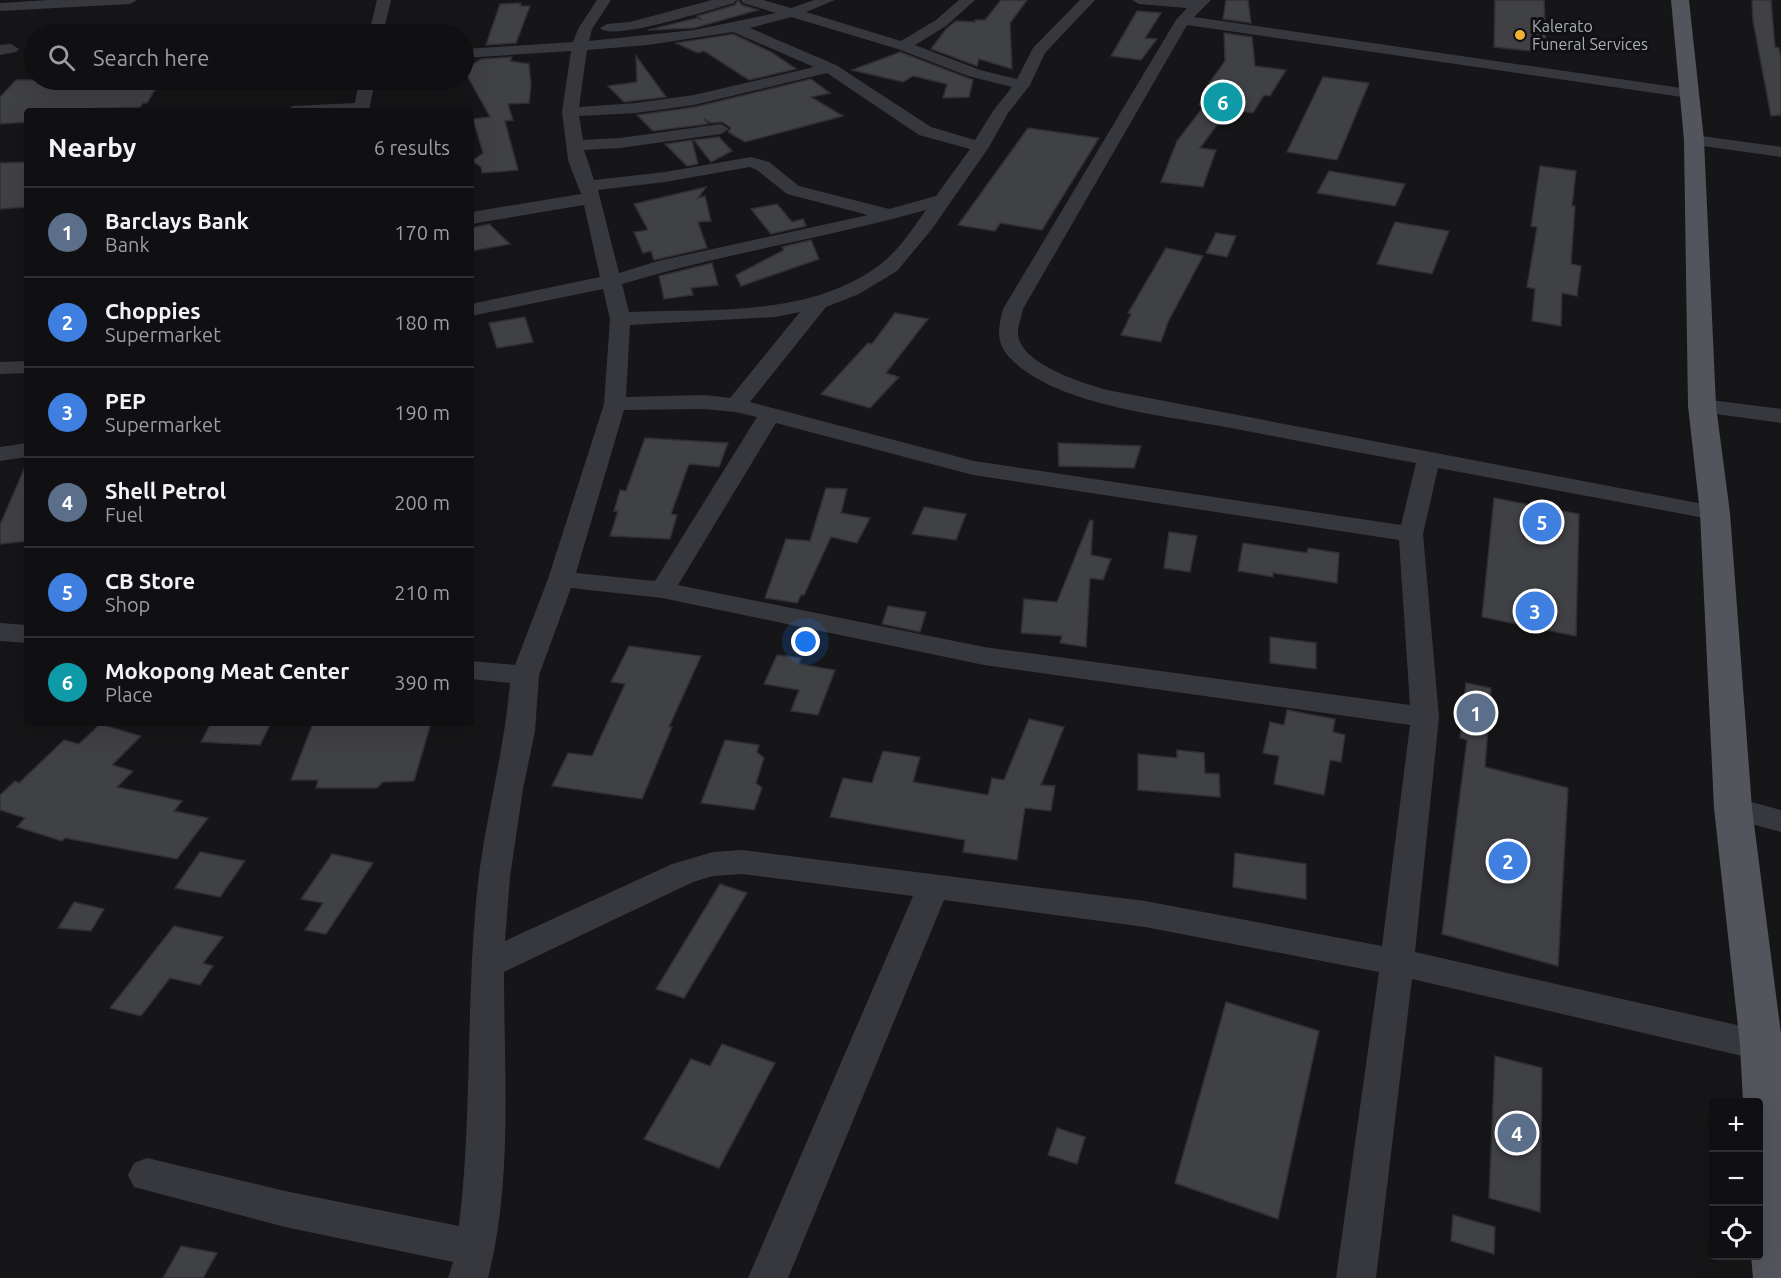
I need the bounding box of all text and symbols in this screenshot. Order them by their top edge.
place label: Kalerato Funeral Services [1532,17,1648,53]
search box [24,24,474,90]
marker: Kalerato Funeral Services [1513,28,1527,42]
icon: search [45,41,78,74]
text: Search here [93,45,209,70]
pin: 6 [1204,80,1242,124]
text: Nearby [48,133,136,162]
text: 6 results [374,136,450,159]
text: Barclays Bank [105,208,249,233]
text: 1 [62,221,73,244]
text: 170 m [394,221,450,244]
text: Bank [105,233,150,256]
text: Choppies [105,298,201,323]
text: 2 [62,311,73,334]
text: 180 m [394,311,450,334]
text: Supermarket [105,323,221,346]
text: PEP [105,388,146,413]
text: 3 [62,401,73,424]
text: 190 m [394,401,450,424]
text: Supermarket [105,413,221,436]
text: Shell Petrol [105,478,226,503]
text: 4 [62,491,73,514]
text: 200 m [394,491,450,514]
pin: 5 [1522,500,1562,544]
text: Fuel [105,503,143,526]
text: CB Store [105,568,195,593]
text: 5 [62,581,73,604]
text: 210 m [394,581,450,604]
pin: 3 [1516,588,1555,634]
text: Shop [105,593,150,616]
your location [791,627,820,656]
text: Mokopong Meat Center [105,658,349,683]
text: 6 [62,671,73,694]
text: 390 m [394,671,450,694]
text: Place [105,683,153,706]
pin: 1 [1456,690,1496,736]
pin: 2 [1488,838,1528,884]
map controls [1709,1098,1763,1260]
button: + [1709,1098,1763,1152]
pin: 4 [1498,1110,1537,1156]
button: − [1709,1152,1763,1206]
button: locate [1709,1206,1763,1260]

